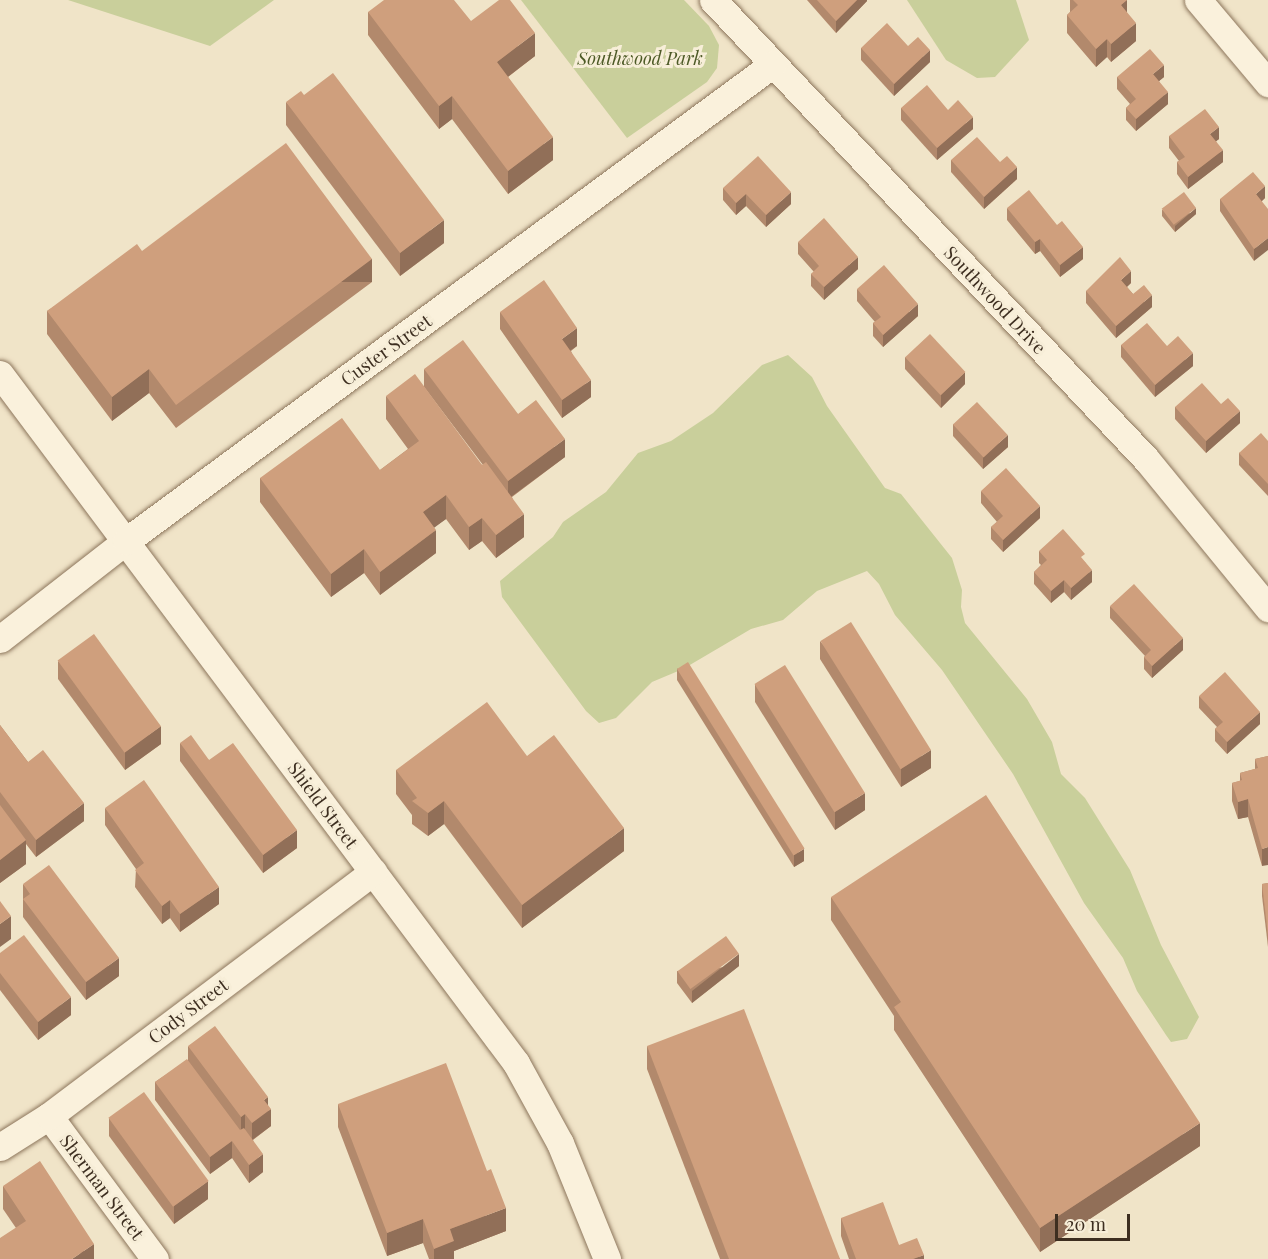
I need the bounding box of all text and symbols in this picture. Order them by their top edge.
park label: Southwood Park [577,47,703,69]
street label: Southwood Drive [940,242,1050,358]
street label: Custer Street [336,310,436,390]
street label: Shield Street [283,757,363,853]
street label: Cody Street [144,974,232,1048]
street label: Sherman Street [55,1130,149,1244]
scale bar [1058,1202,1133,1240]
text: 20 m [1066,1212,1106,1236]

